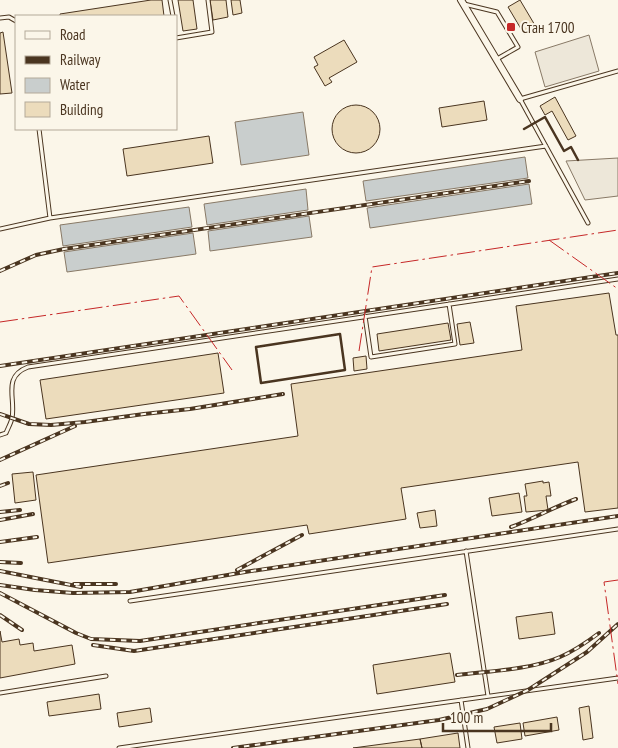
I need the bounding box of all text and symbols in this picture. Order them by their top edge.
legend [15,15,178,130]
place label: Стан 1700 [521,18,575,37]
marker: Стан 1700 [505,21,517,33]
text: Road [60,25,86,44]
text: Railway [60,50,101,69]
text: Water [60,75,91,94]
text: Building [60,100,103,119]
scale bar [443,700,550,732]
text: 100 m [450,708,483,727]

